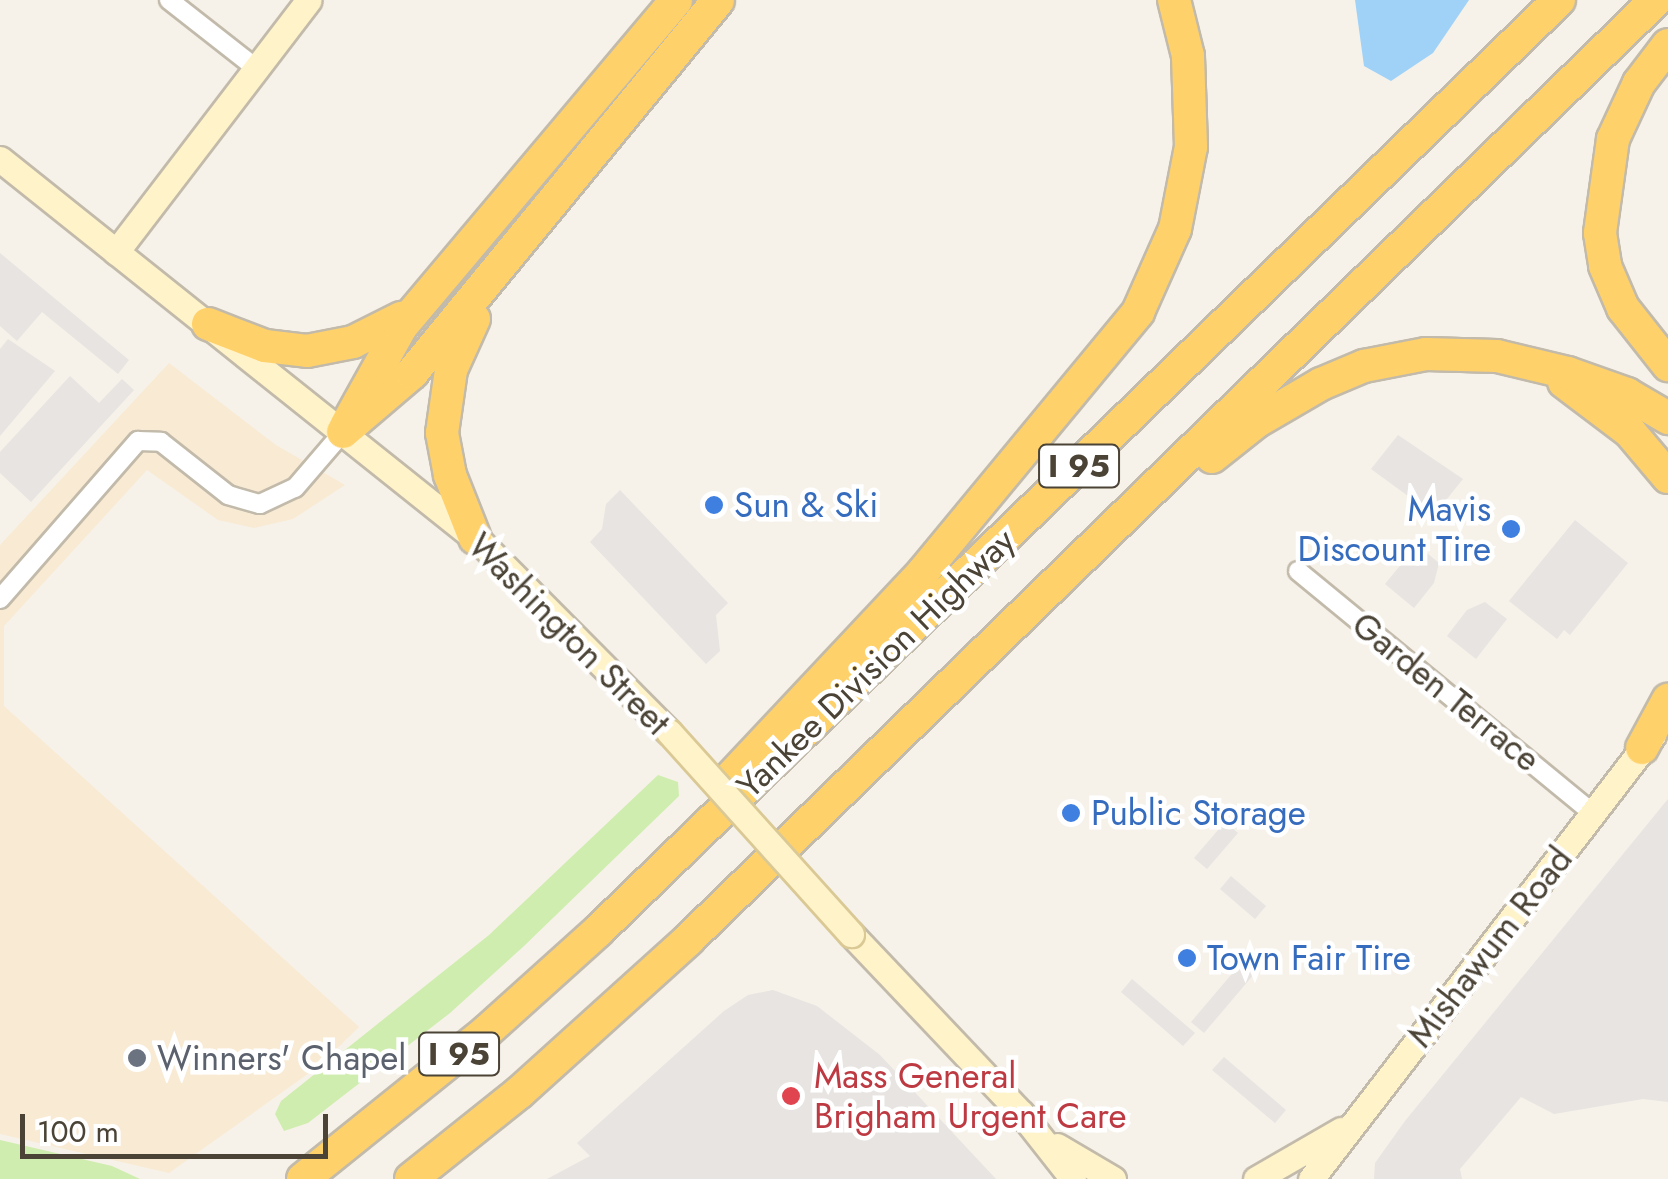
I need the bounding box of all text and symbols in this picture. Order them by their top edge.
road number: I 95 [1036,439,1122,493]
place label: Sun & Ski [734,484,878,526]
place label: Mavis Discount Tire [1298,488,1491,570]
marker: Sun & Ski [703,494,725,516]
marker: Mavis Discount Tire [1500,518,1522,540]
street label: Yankee Division Highway [729,520,1023,806]
street label: Washington Street [459,524,679,744]
street label: Garden Terrace [1344,604,1548,780]
place label: Public Storage [1091,792,1306,834]
marker: Public Storage [1060,802,1082,824]
street label: Mishawum Road [1399,839,1581,1055]
place label: Town Fair Tire [1207,937,1411,979]
marker: Town Fair Tire [1176,947,1198,969]
road number: I 95 [416,1027,502,1081]
place label: Winners' Chapel [157,1037,406,1079]
marker: Winners' Chapel [126,1047,148,1069]
place label: Mass General Brigham Urgent Care [814,1055,1127,1137]
marker: Mass General Brigham Urgent Care [778,1083,804,1109]
scale bar [25,1094,332,1156]
text: 100 m [37,1110,119,1153]

